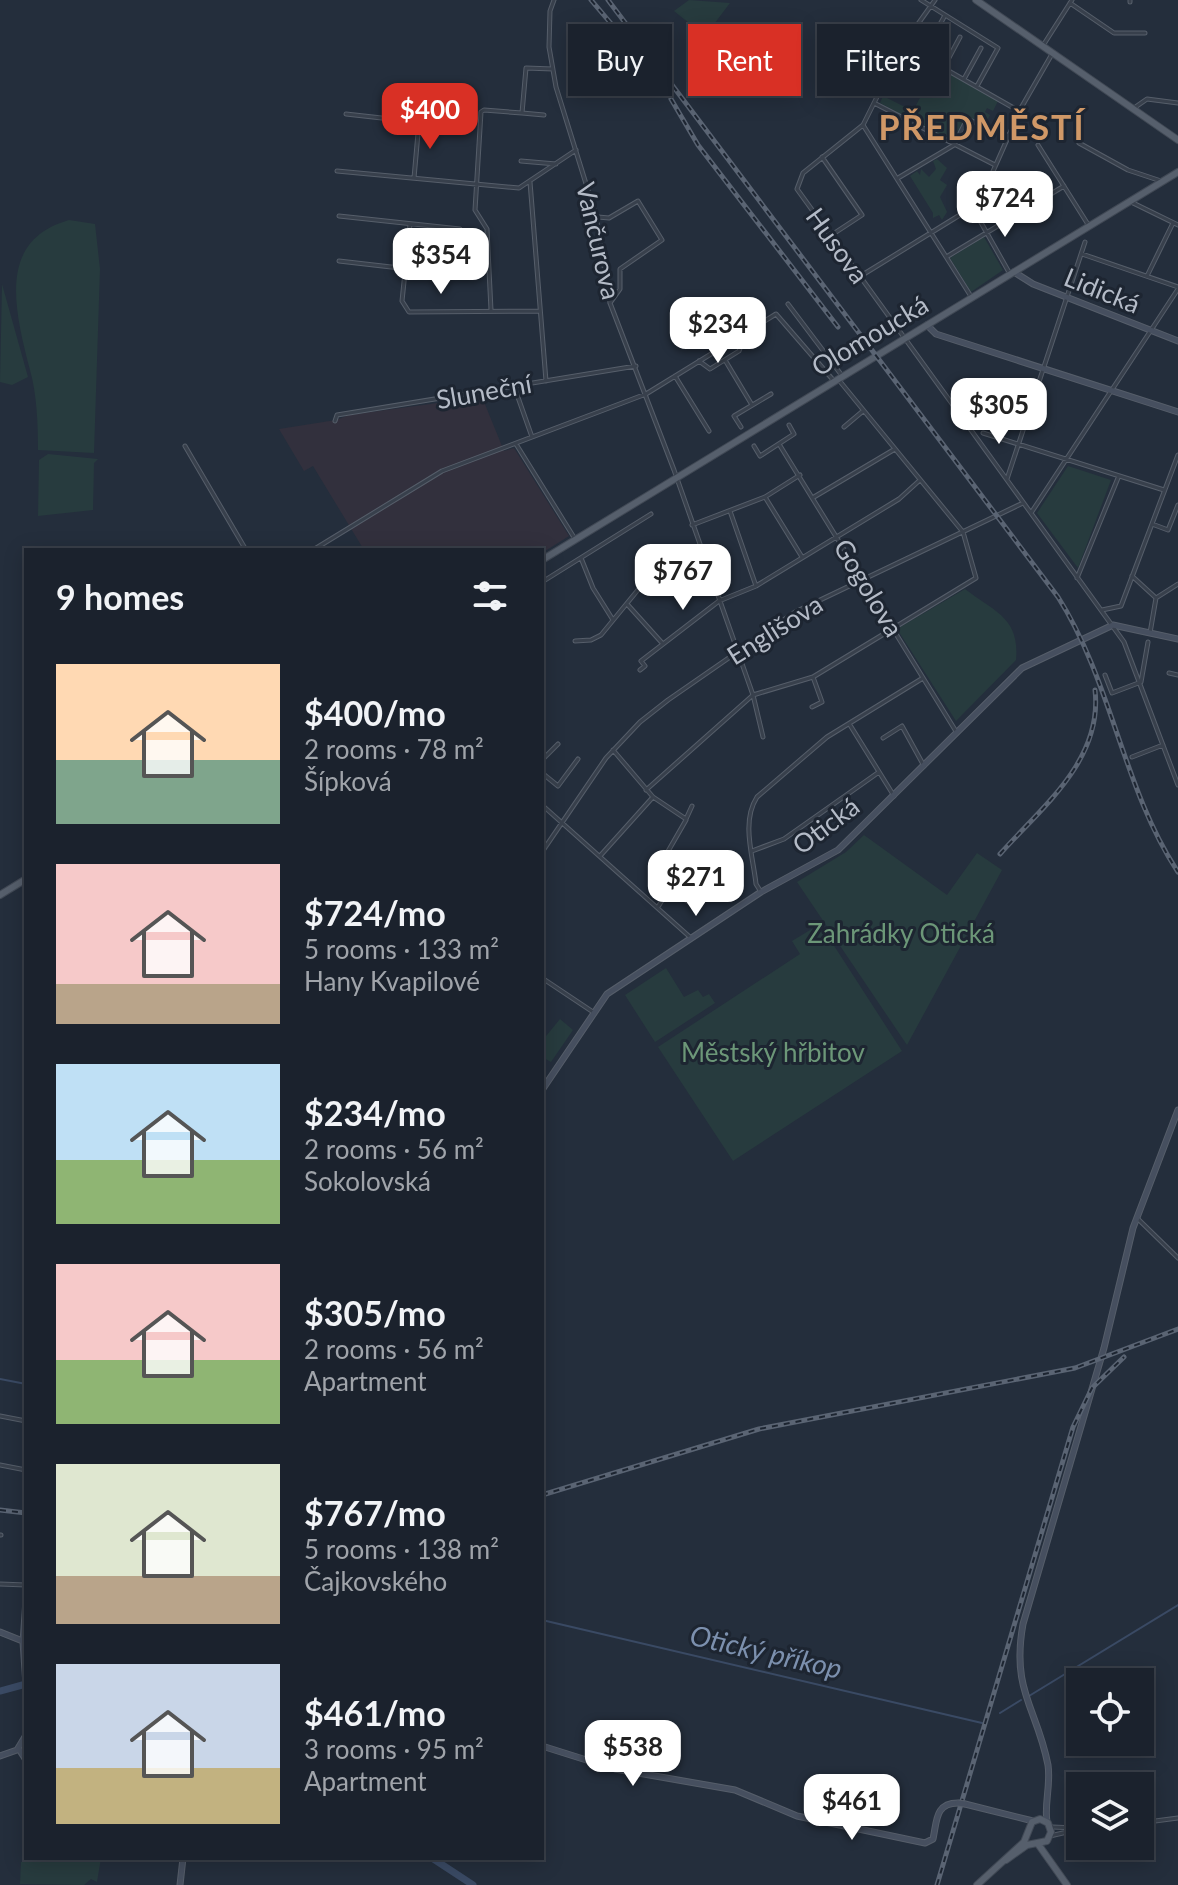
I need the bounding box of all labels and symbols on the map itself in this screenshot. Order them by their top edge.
pin: $400 [383,83,477,151]
district label: PŘEDMĚSTÍ [878,106,1086,147]
pin: $724 [958,171,1052,239]
street label: Vančurova [570,179,628,303]
street label: Husova [800,201,876,290]
pin: $354 [394,228,488,296]
street label: Lidická [1060,260,1145,320]
street label: Olomoucká [805,288,934,382]
pin: $234 [671,297,765,365]
street label: Sluneční [434,367,535,415]
pin: $305 [952,378,1046,446]
street label: Gogolova [827,533,910,642]
pin: $767 [636,544,730,612]
street label: Englišova [721,587,828,671]
street label: Otická [786,790,865,861]
pin: $271 [649,850,743,918]
park label: Zahrádky Otická [807,917,995,949]
park label: Městský hřbitov [681,1036,865,1068]
water label: Otický příkop [687,1617,846,1685]
pin: $538 [586,1720,680,1788]
pin: $461 [805,1774,899,1842]

